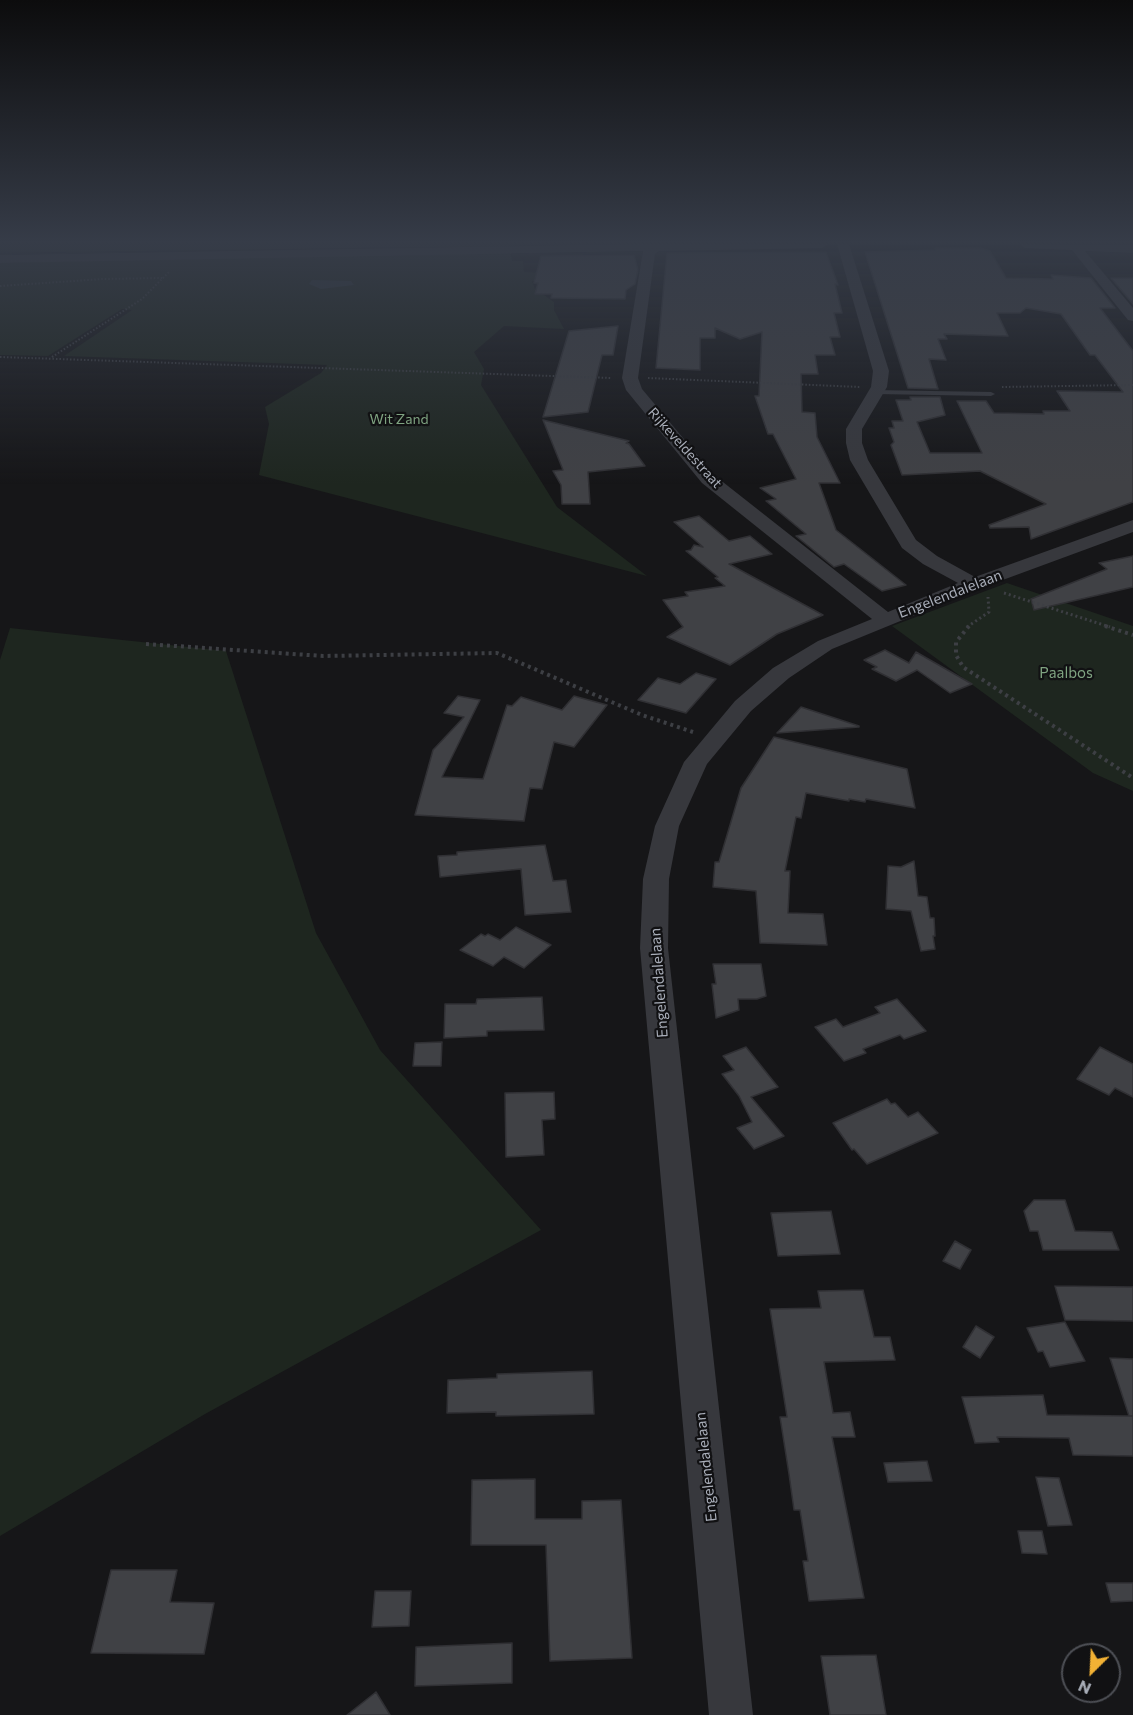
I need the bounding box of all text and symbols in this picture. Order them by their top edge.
street label: Rijkeveldestraat [645,404,725,492]
park label: Wit Zand [369,411,429,427]
street label: Engelendalelaan [895,566,1005,622]
park label: Paalbos [1039,664,1093,682]
street label: Engelendalelaan [646,927,672,1039]
street label: Engelendalelaan [691,1411,721,1523]
north arrow [1061,1643,1121,1703]
text: N [1075,1677,1094,1699]

